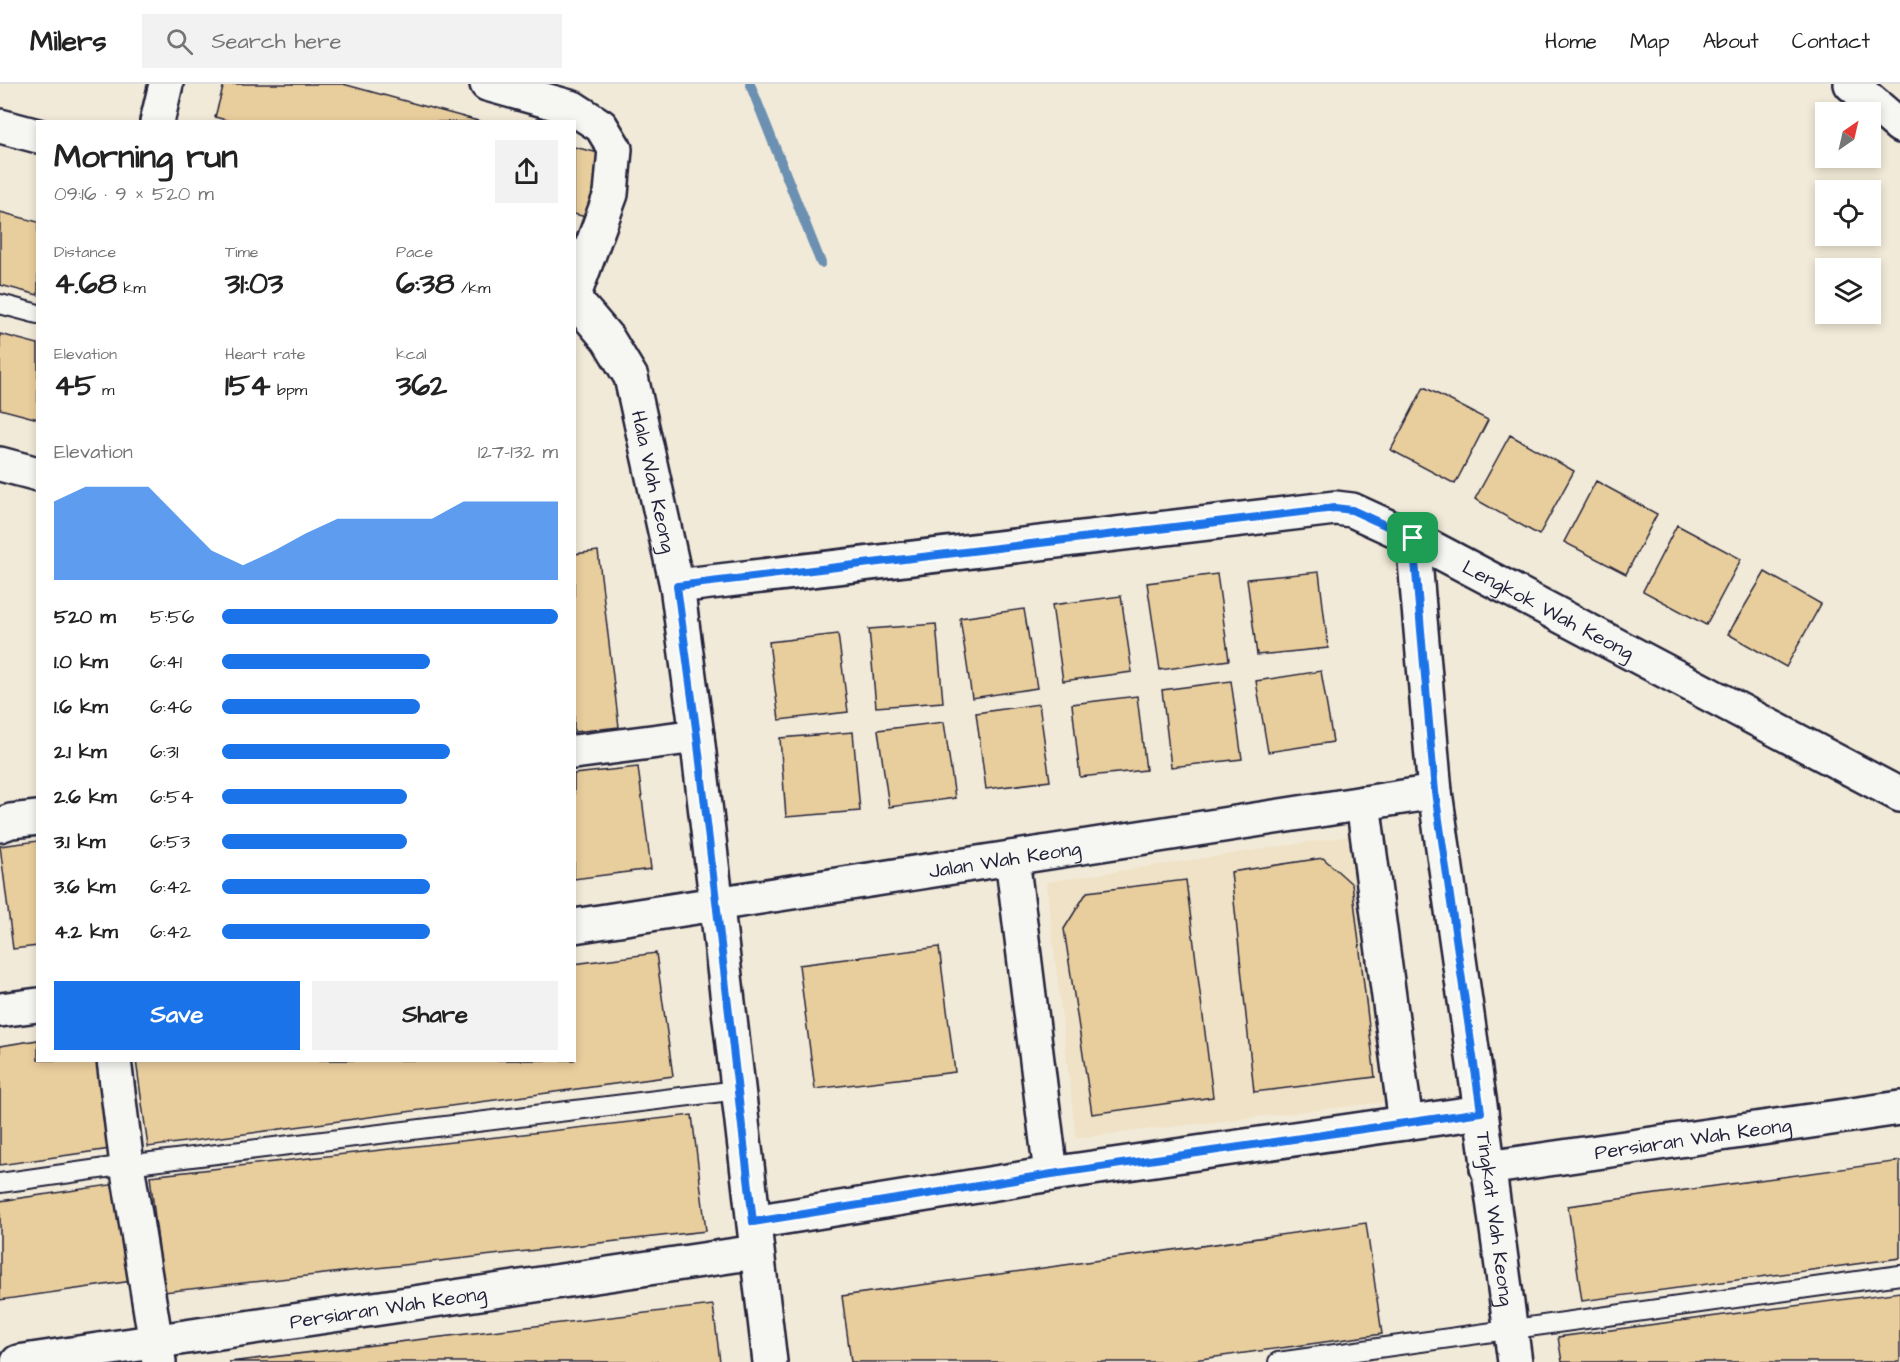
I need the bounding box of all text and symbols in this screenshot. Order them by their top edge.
search box [142,14,562,68]
text: Milers [30,22,106,61]
icon: search [163,25,196,58]
text: Search here [211,26,341,57]
text: Home [1545,27,1597,56]
text: Map [1630,27,1670,56]
text: About [1703,27,1759,56]
text: Contact [1792,27,1870,56]
north arrow [1815,102,1881,168]
map controls [1815,102,1881,324]
text: Morning run [54,134,238,180]
button: share [495,140,558,203]
text: 09:16 · 9 × 520 m [54,180,214,208]
button: locate [1815,180,1881,246]
text: Distance [54,241,116,263]
text: Time [225,241,259,263]
text: Pace [396,241,433,263]
button: layers [1815,258,1881,324]
text: 4.68 [54,263,117,305]
text: 31:03 [225,263,283,305]
text: 6:38 [396,263,455,305]
text: km [117,277,146,299]
text: /km [455,277,491,299]
text: Elevation [54,343,117,365]
text: Heart rate [225,343,305,365]
text: kcal [396,343,427,365]
text: 45 [54,365,96,407]
text: 154 [225,365,271,407]
text: 362 [396,365,447,407]
text: m [96,379,115,401]
text: bpm [271,379,307,401]
street label: Hala Wah Keong [624,408,682,556]
text: Elevation [54,438,133,466]
text: 127–132 m [478,438,558,466]
pin [1387,512,1438,563]
icon: arrive [1396,521,1429,554]
street label: Lengkok Wah Keong [1457,554,1639,668]
text: 520 m [54,603,116,631]
text: 5:56 [150,603,194,631]
text: 1.0 km [54,648,108,676]
text: 6:41 [150,648,182,676]
text: 1.6 km [54,693,108,721]
text: 6:46 [150,693,192,721]
text: 2.1 km [54,738,107,766]
text: 6:31 [150,738,179,766]
text: 2.6 km [54,783,117,811]
text: 6:54 [150,783,194,811]
text: 3.1 km [54,828,105,856]
text: 6:53 [150,828,190,856]
street label: Jalan Wah Keong [927,834,1083,886]
text: 3.6 km [54,873,115,901]
text: 6:42 [150,873,191,901]
text: 4.2 km [54,918,118,946]
text: 6:42 [150,918,191,946]
button: Save [54,981,300,1050]
button: Share [312,981,558,1050]
street label: Persiaran Wah Keong [1593,1111,1793,1167]
street label: Tingkat Wah Keong [1469,1130,1520,1308]
street label: Persiaran Wah Keong [288,1279,488,1336]

